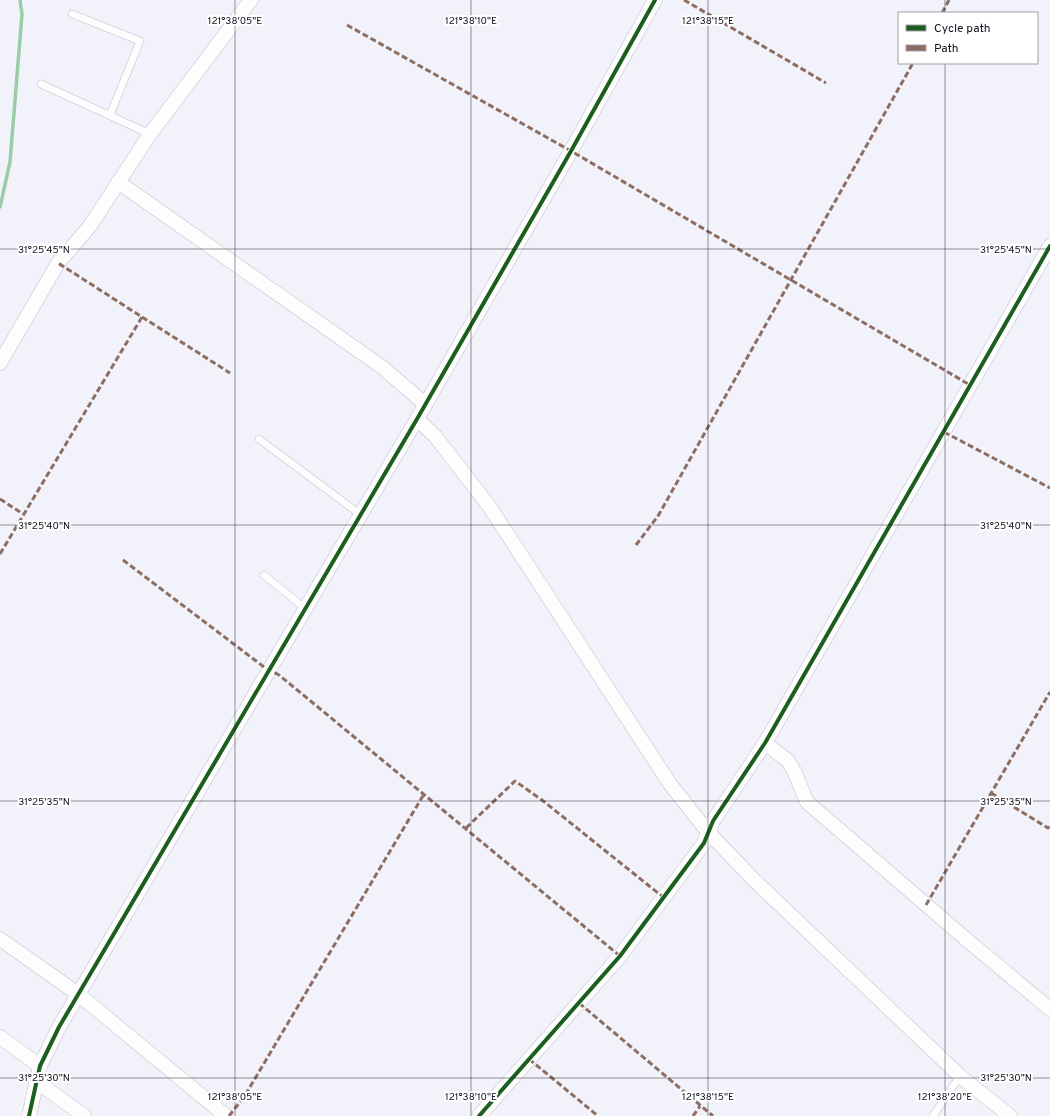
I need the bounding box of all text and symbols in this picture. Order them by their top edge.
legend [898,12,1038,64]
text: 121°38'05"E [208,15,262,28]
text: 121°38'10"E [445,15,497,28]
text: 121°38'15"E [682,15,734,28]
text: Cycle path [934,21,991,37]
text: Path [934,41,959,57]
text: 31°25'45"N [18,244,70,257]
text: 31°25'45"N [980,244,1032,257]
text: 31°25'40"N [18,520,70,533]
text: 31°25'40"N [980,520,1032,533]
text: 31°25'35"N [18,796,70,809]
text: 31°25'35"N [980,796,1032,809]
text: 31°25'30"N [18,1072,70,1085]
text: 31°25'30"N [980,1072,1032,1085]
text: 121°38'05"E [208,1091,262,1104]
text: 121°38'10"E [445,1091,497,1104]
text: 121°38'15"E [682,1091,734,1104]
text: 121°38'20"E [918,1091,972,1104]

